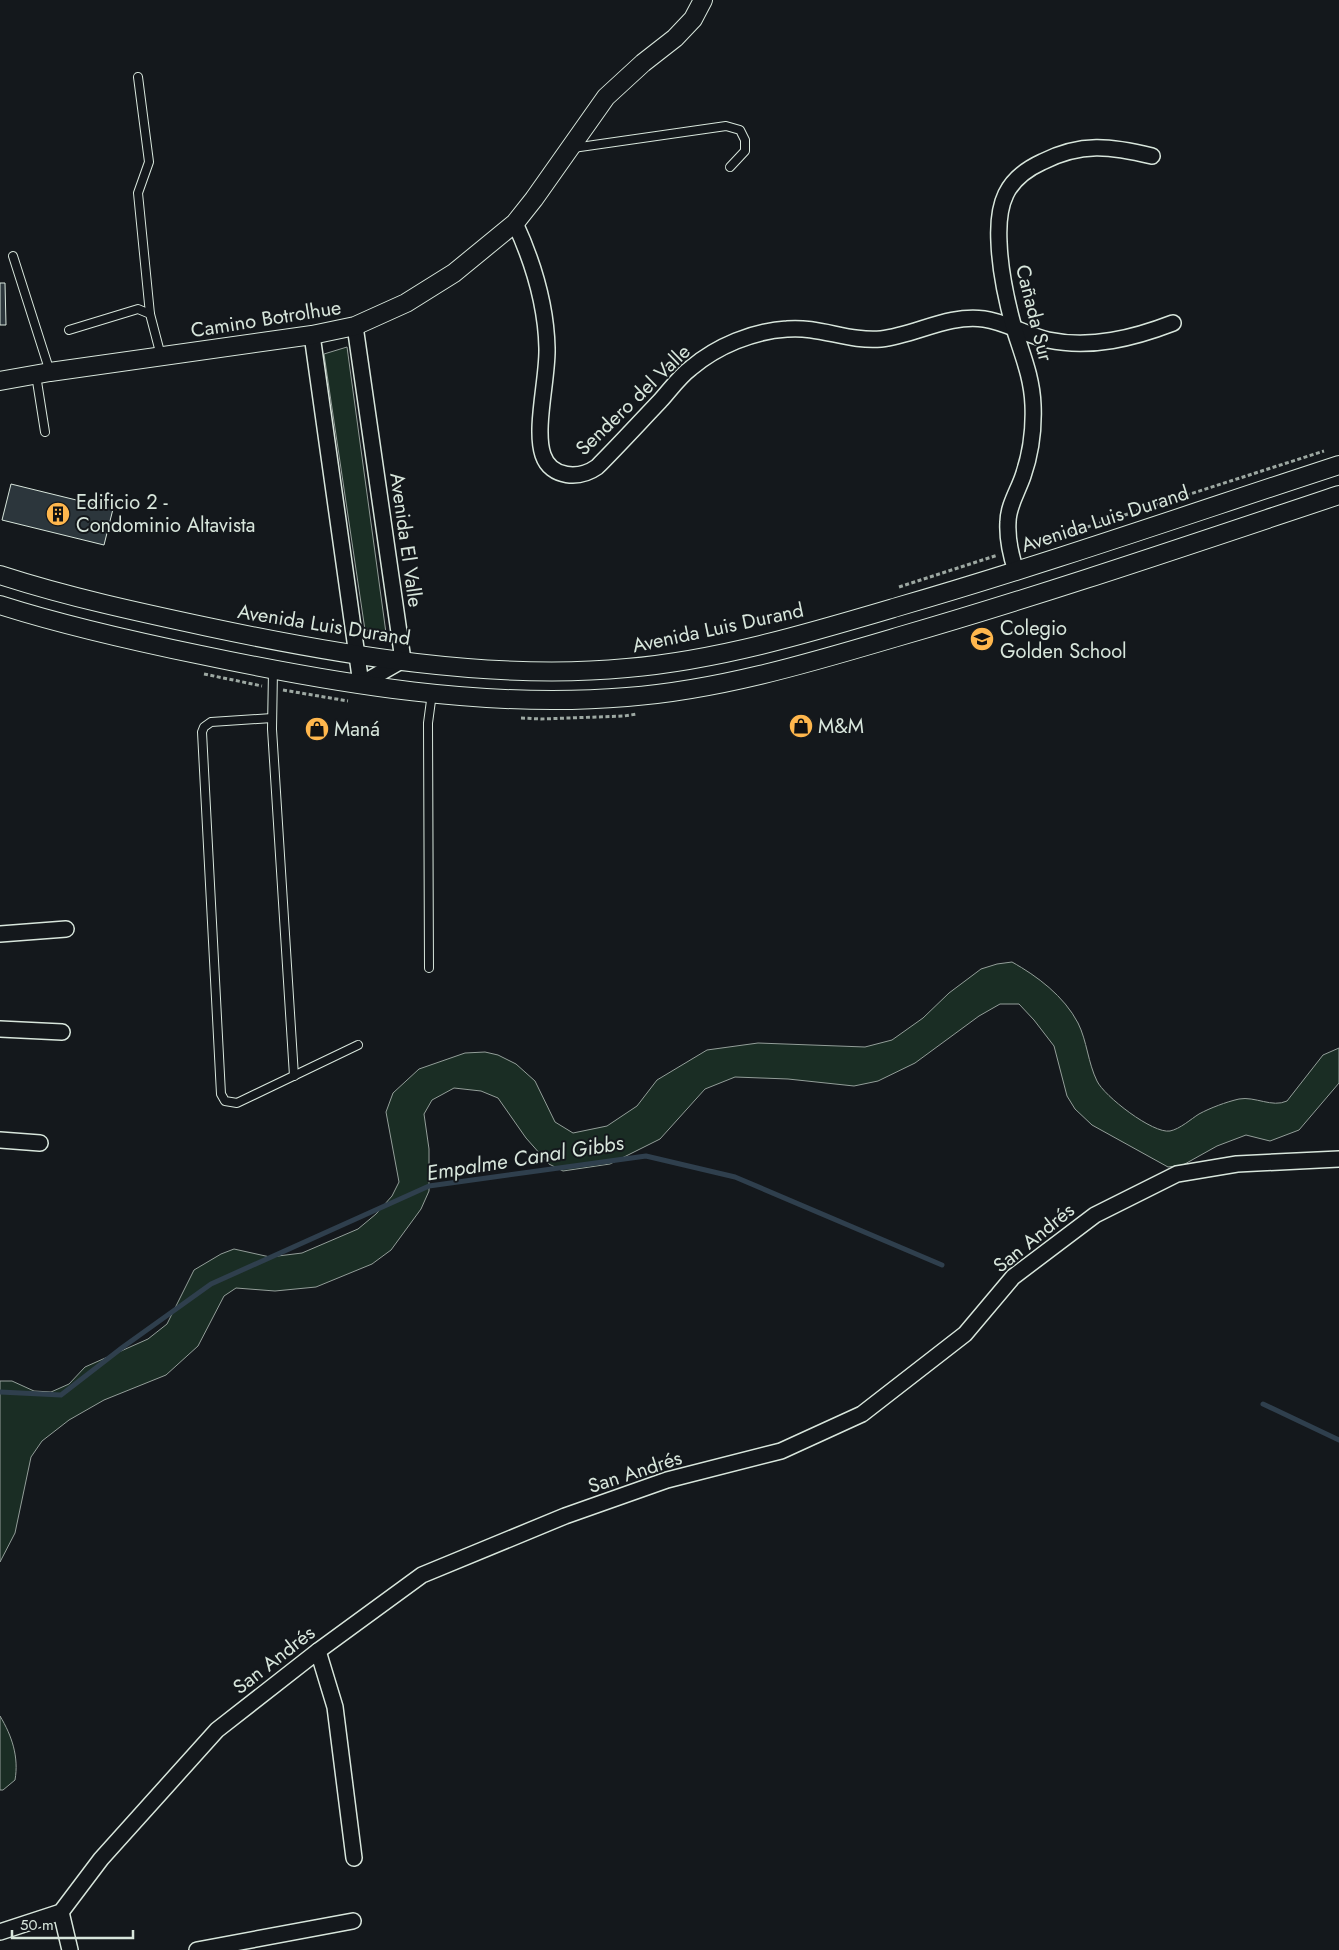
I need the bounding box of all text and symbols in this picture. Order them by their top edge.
street label: Cañada Sur [1008,262,1060,365]
street label: Camino Botrolhue [189,293,343,345]
street label: Sendero del Valle [569,338,697,462]
street label: Avenida El Valle [382,471,430,609]
street label: Avenida Luis Durand [1018,478,1192,560]
place label: Edificio 2 - Condominio Altavista [76,488,255,540]
building icon: Edificio 2 - Condominio Altavista [45,501,71,527]
street label: Avenida Luis Durand [630,596,806,660]
street label: Avenida Luis Durand [236,597,412,653]
place label: Colegio Golden School [1000,614,1127,666]
school or university icon: Colegio Golden School [969,626,995,652]
place label: M&M [818,712,864,741]
shop icon: M&M [788,713,814,739]
place label: Maná [334,715,380,744]
shop icon: Maná [304,716,330,742]
water label: Empalme Canal Gibbs [424,1127,626,1188]
street label: San Andrés [987,1196,1081,1280]
street label: San Andrés [584,1443,686,1501]
street label: San Andrés [227,1619,321,1701]
scale bar [12,1908,134,1940]
text: 50 m [20,1914,54,1936]

